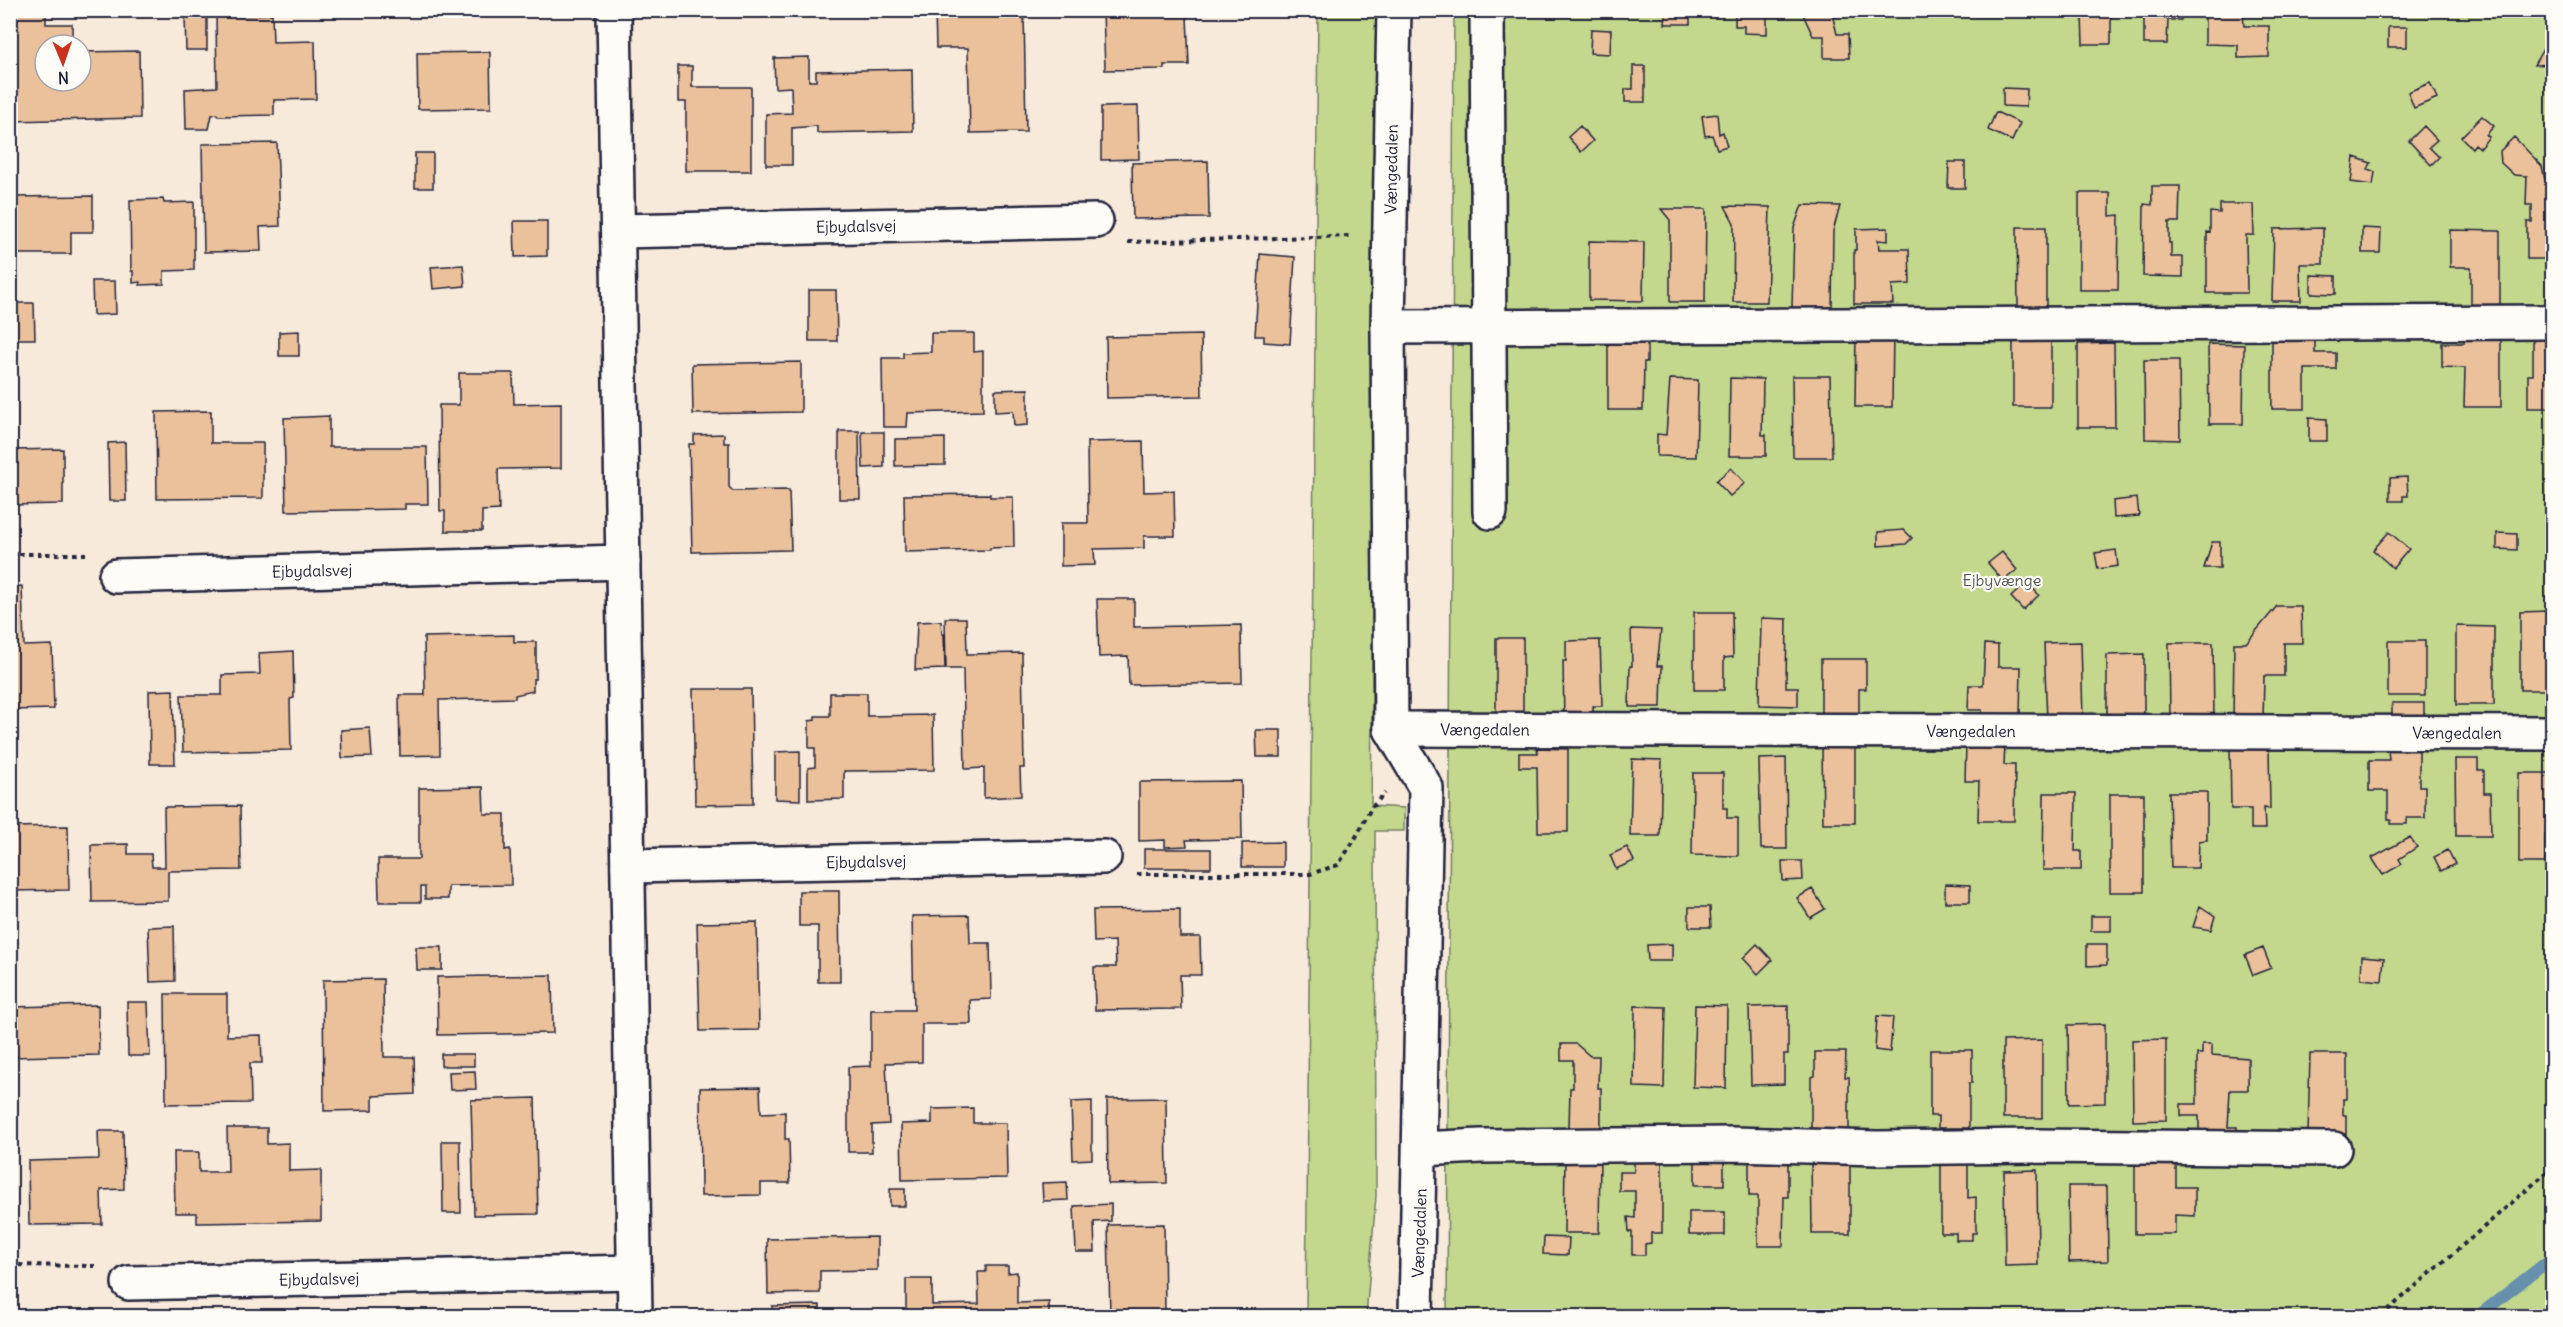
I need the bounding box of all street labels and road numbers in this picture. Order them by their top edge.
street label: Vængedalen [1380,124,1402,214]
street label: Ejbydalsvej [816,215,896,237]
street label: Ejbydalsvej [271,559,352,582]
street label: Vængedalen [1440,719,1530,739]
street label: Vængedalen [1926,721,2016,741]
street label: Vængedalen [2412,723,2502,743]
street label: Ejbydalsvej [826,851,906,872]
street label: Vængedalen [1407,1188,1431,1278]
street label: Ejbydalsvej [279,1268,359,1290]

